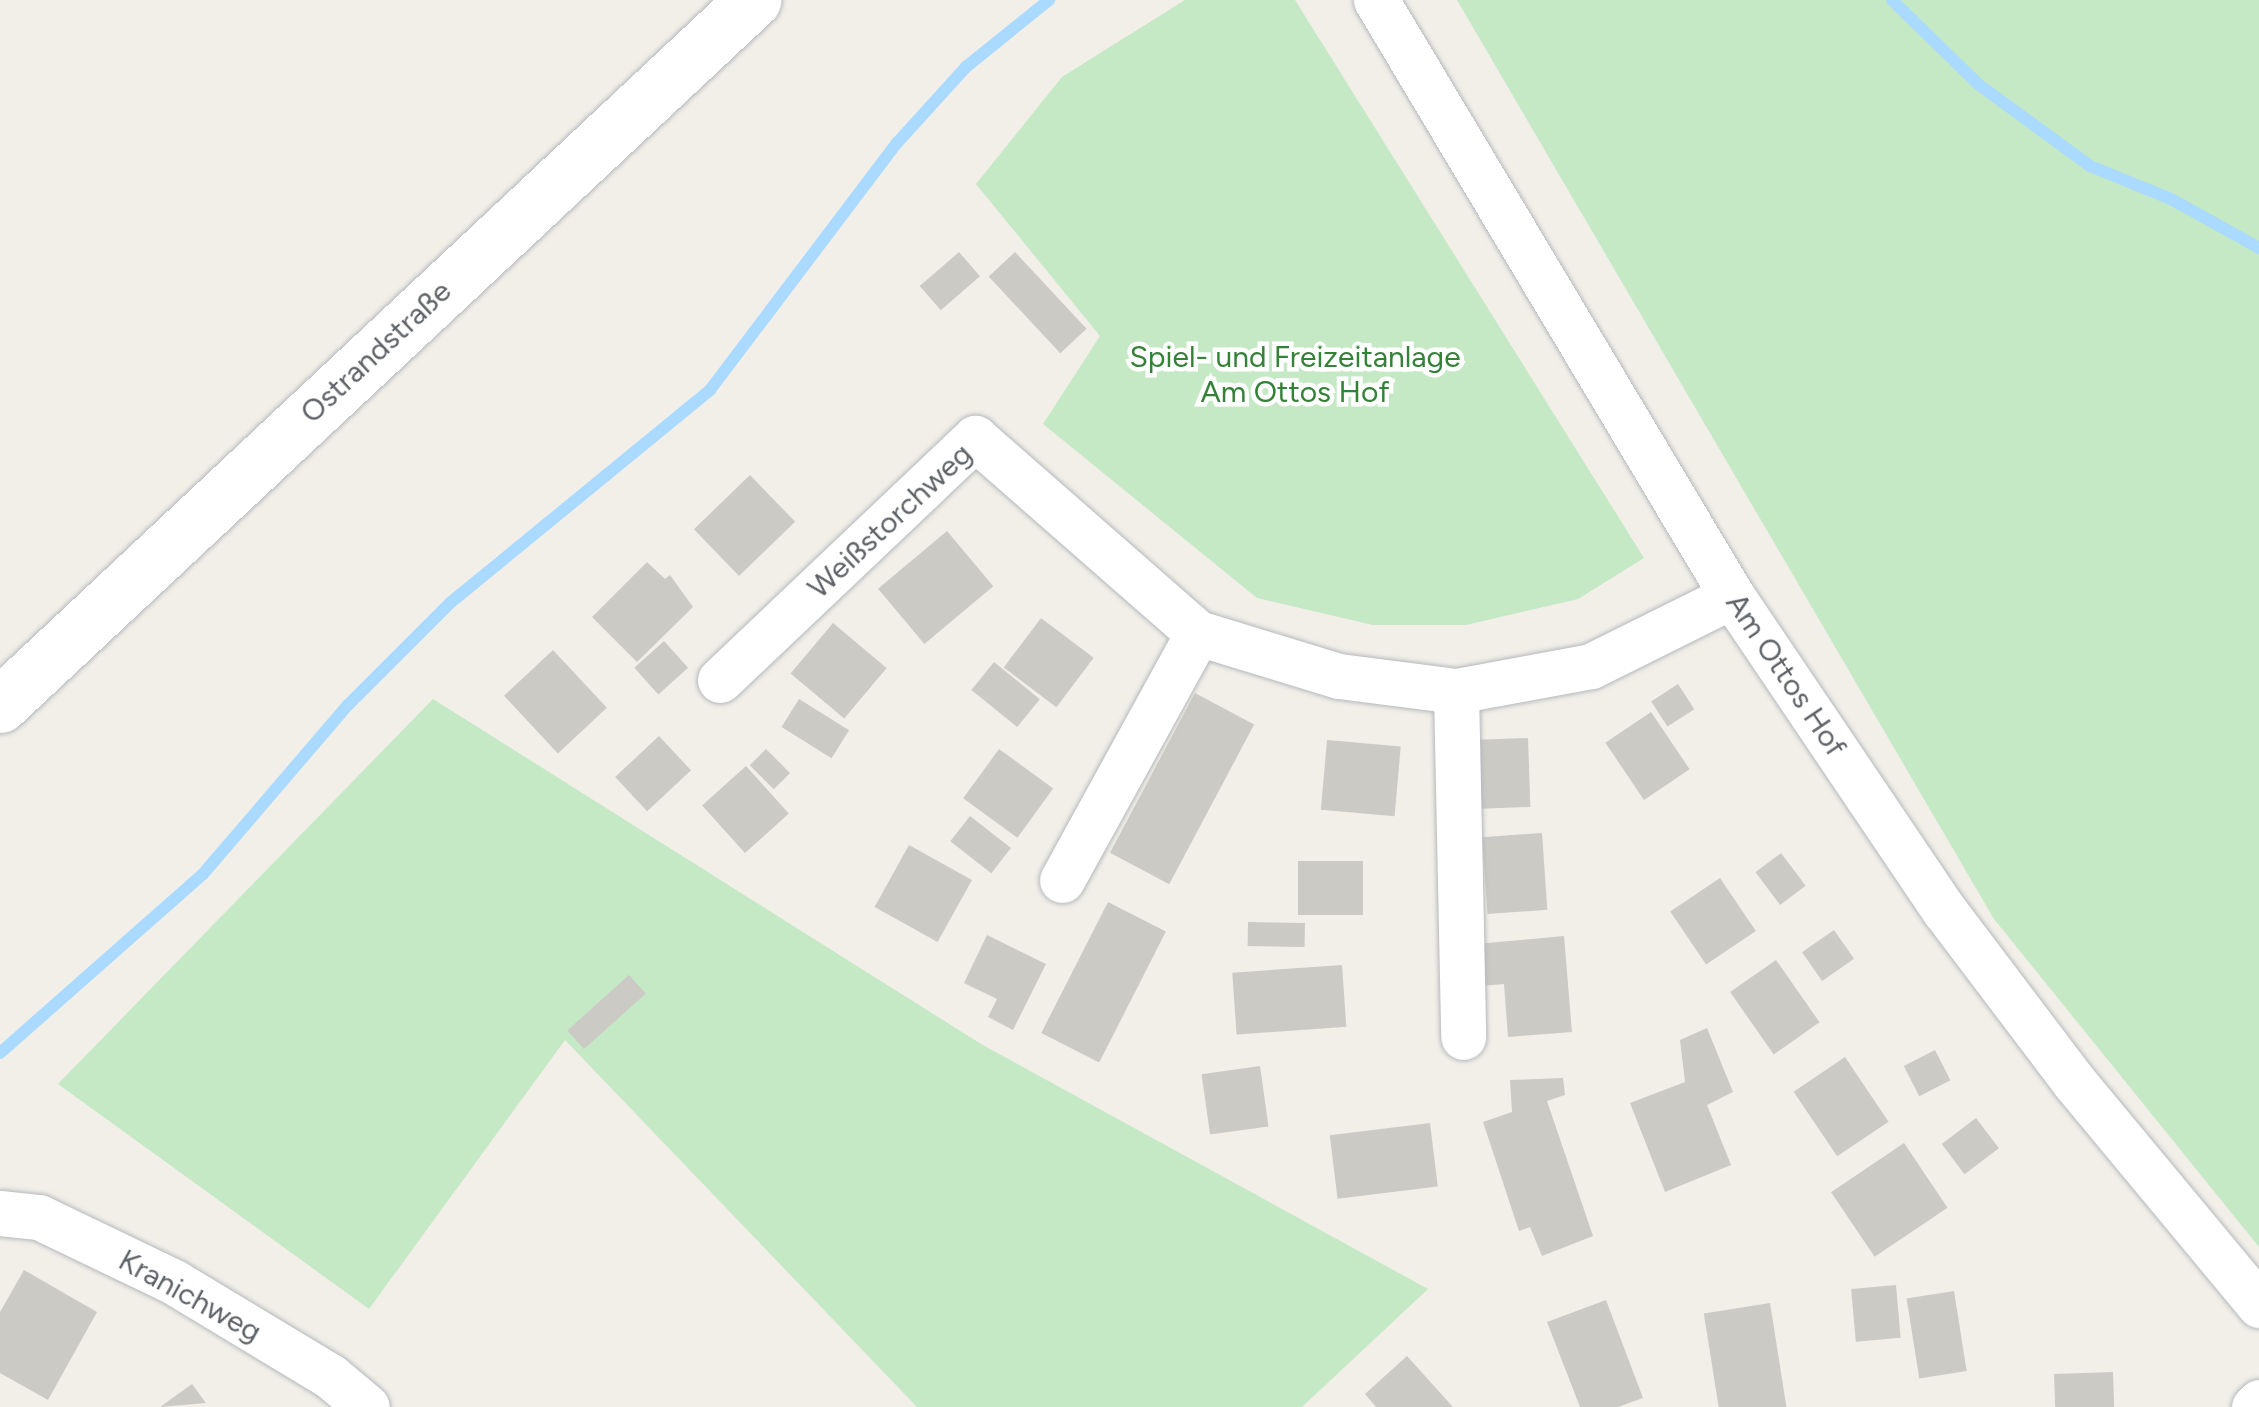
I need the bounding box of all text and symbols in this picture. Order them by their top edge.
street label: Ostrandstraße [293,273,459,431]
park label: Spiel- und Freizeitanlage Am Ottos Hof [1129,339,1461,410]
street label: Weißstorchweg [801,436,979,606]
street label: Am Ottos Hof [1718,587,1854,763]
street label: Kranichweg [112,1242,268,1350]

